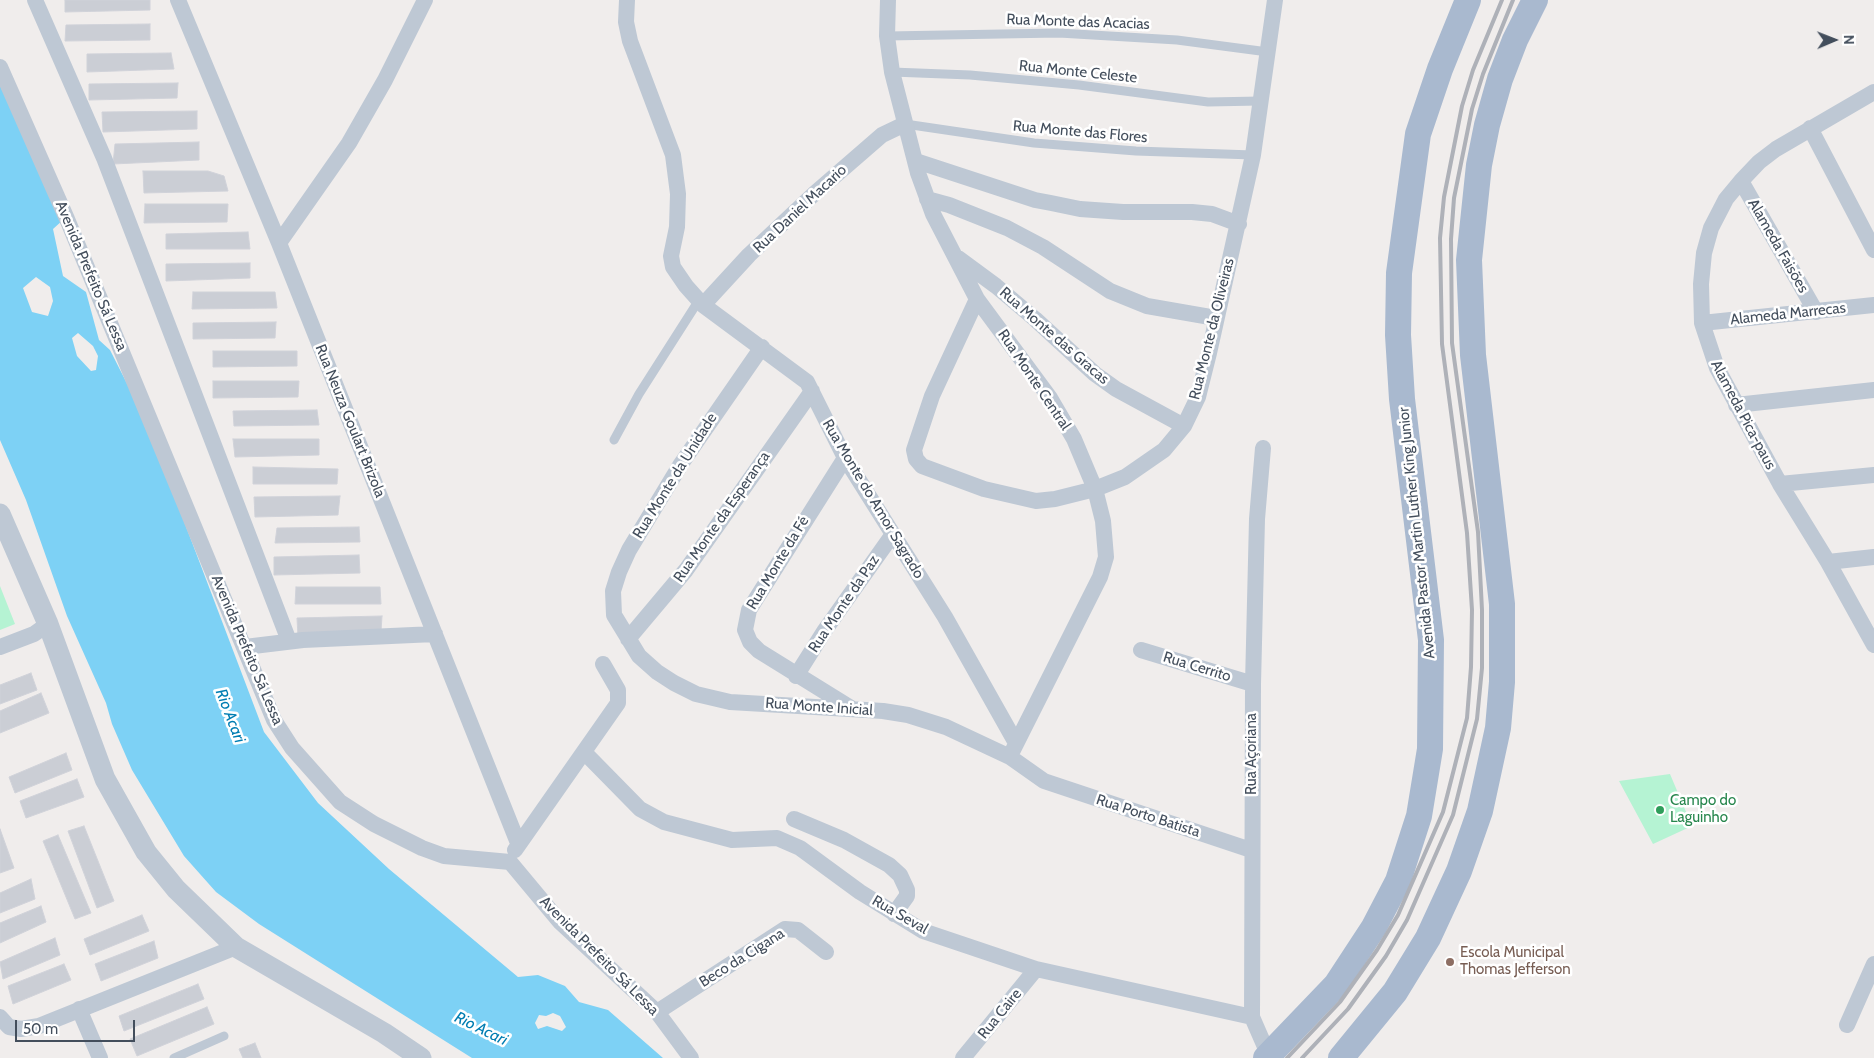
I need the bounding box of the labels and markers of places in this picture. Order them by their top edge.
place label: Campo do Laguinho [1670,792,1736,827]
marker: Campo do Laguinho [1654,804,1666,816]
place label: Escola Municipal Thomas Jefferson [1460,944,1571,979]
marker: Escola Municipal Thomas Jefferson [1444,956,1456,968]

